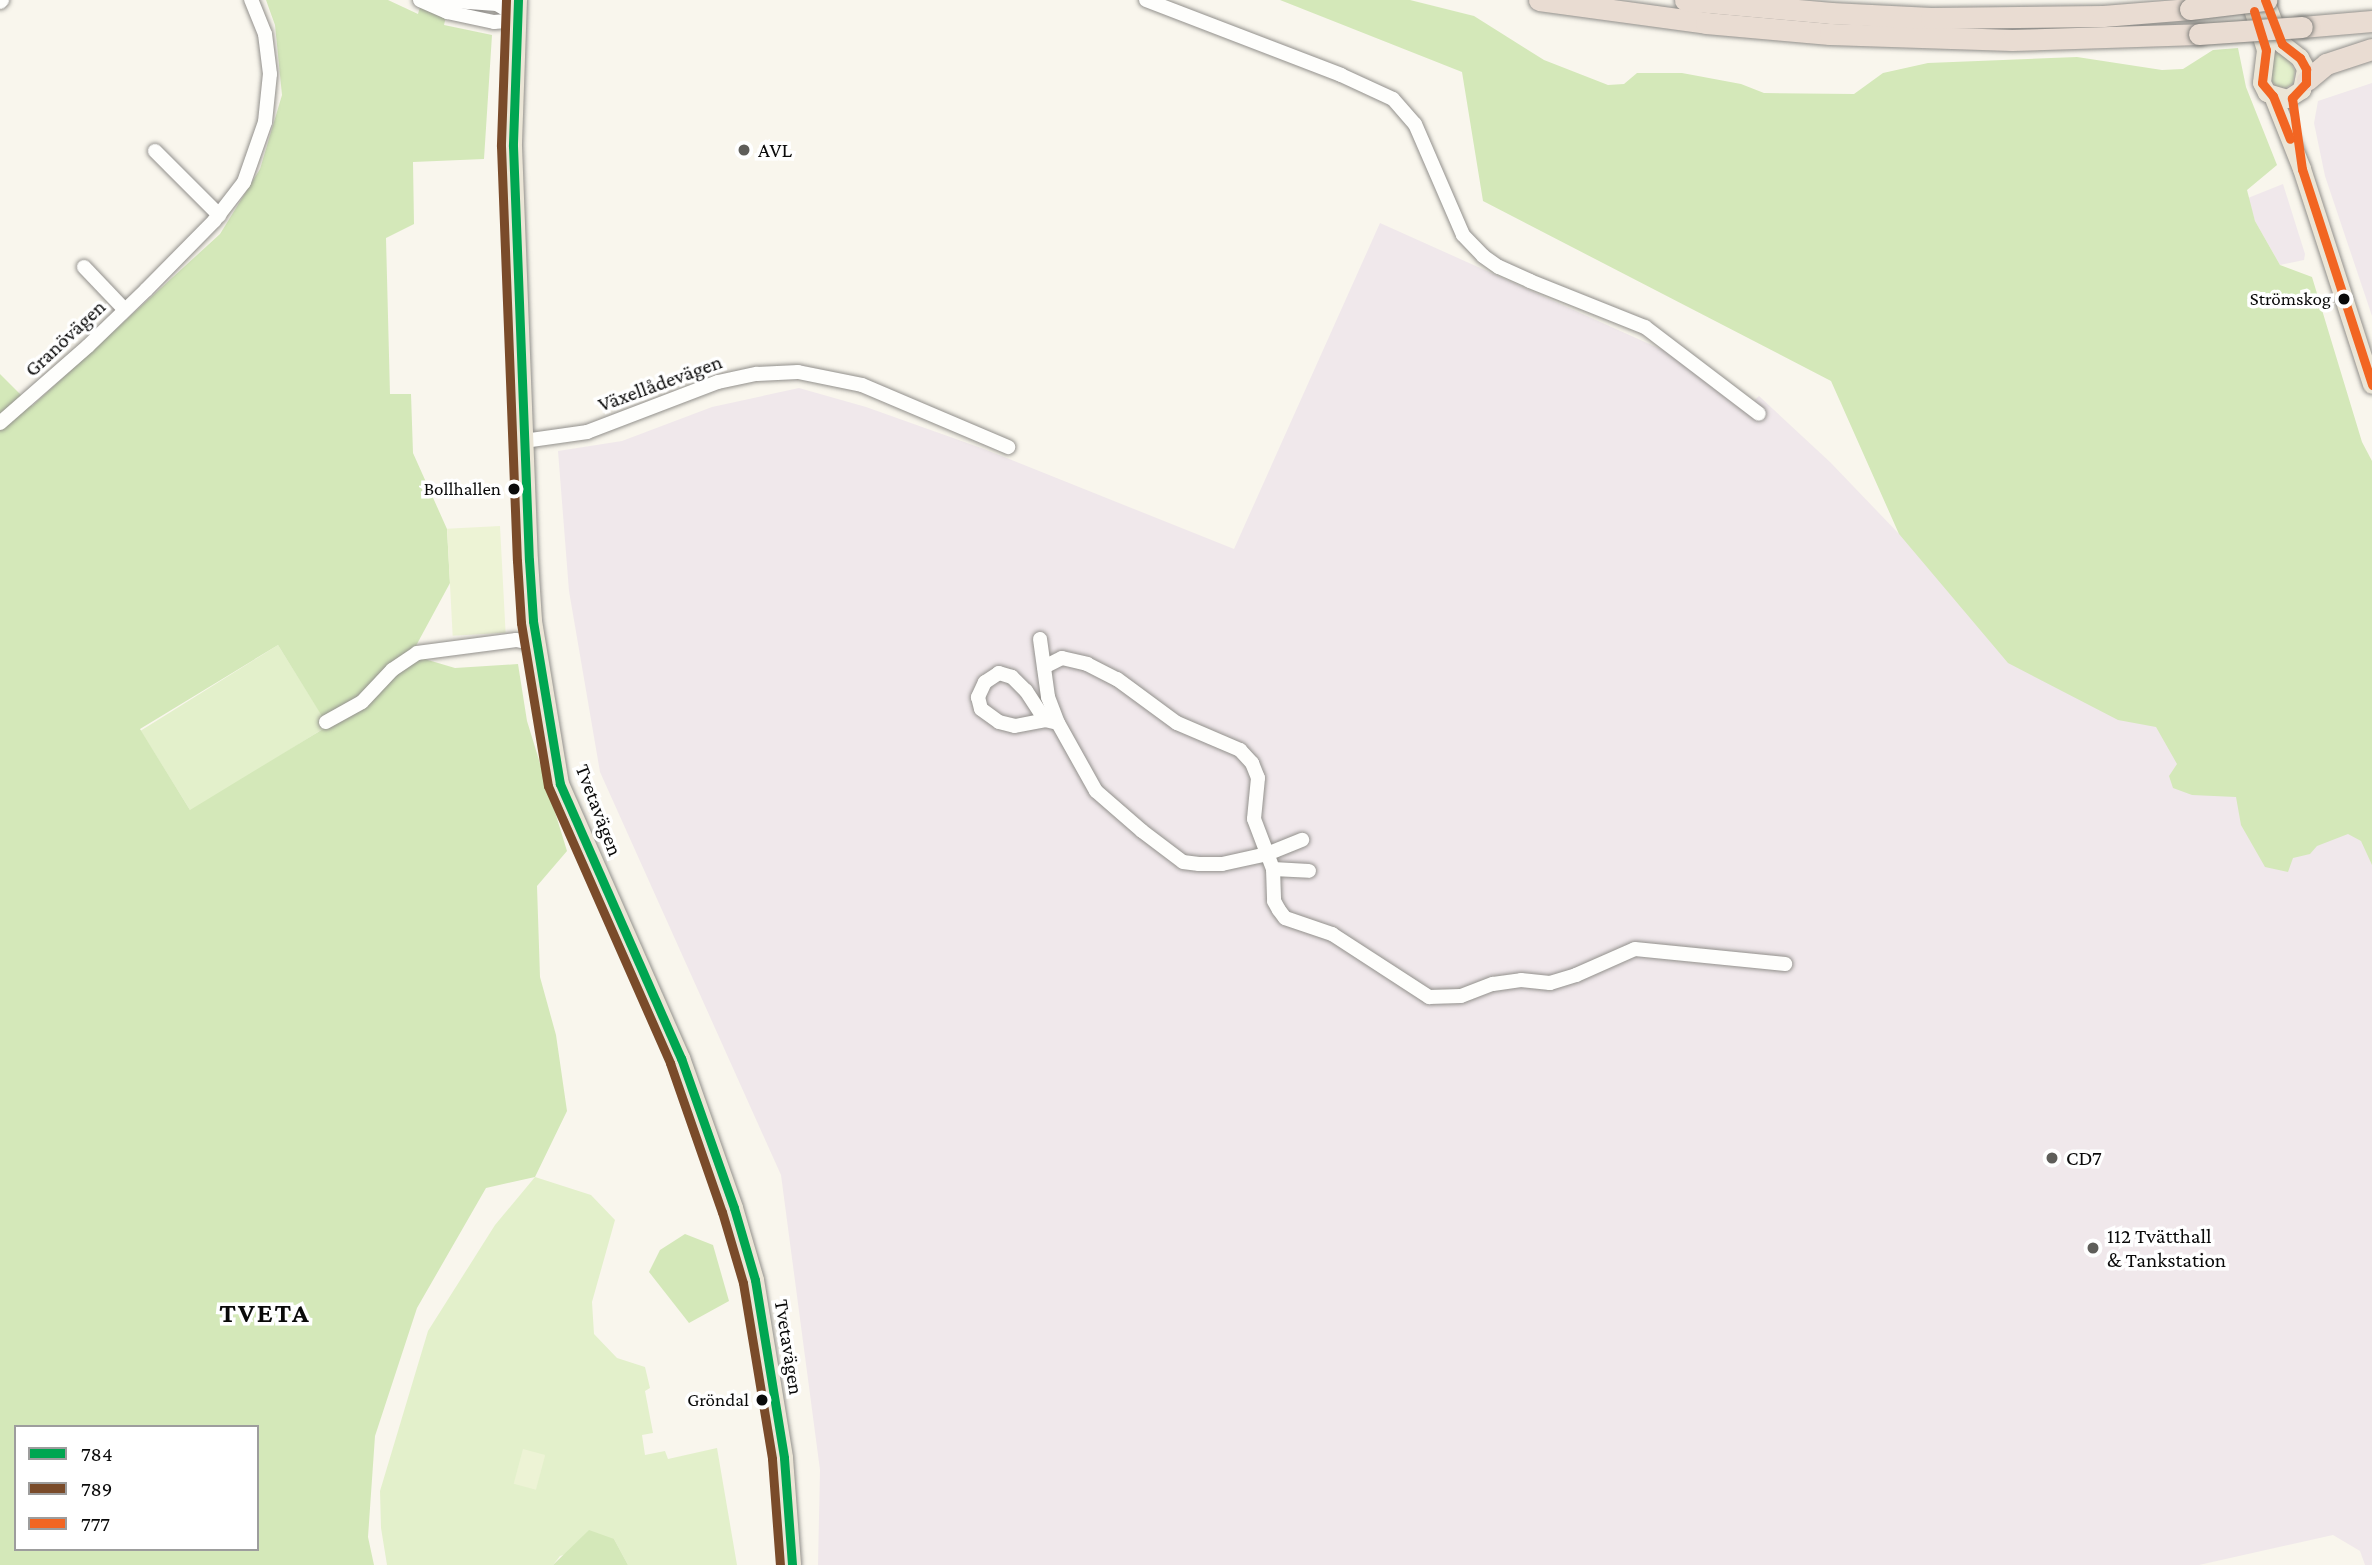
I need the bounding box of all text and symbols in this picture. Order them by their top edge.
place label: AVL [758,137,792,163]
marker: AVL [736,142,752,158]
place label: Strömskog [2250,288,2331,310]
marker: Strömskog [2337,292,2351,306]
street label: Granövägen [19,294,111,382]
street label: Växellådevägen [594,349,726,417]
place label: Bollhallen [424,478,501,500]
marker: Bollhallen [507,482,521,496]
street label: Tvetavägen [570,760,628,860]
place label: CD7 [2066,1145,2102,1171]
marker: CD7 [2044,1150,2060,1166]
place label: 112 Tvätthall & Tankstation [2107,1223,2226,1273]
marker: 112 Tvätthall & Tankstation [2085,1240,2101,1256]
district label: TVETA [220,1296,310,1330]
street label: Tvetavägen [769,1297,809,1397]
place label: Gröndal [687,1389,749,1411]
marker: Gröndal [755,1393,769,1407]
legend [14,1425,259,1551]
text: 784 [81,1442,113,1466]
text: 789 [81,1477,112,1501]
text: 777 [81,1512,110,1536]

